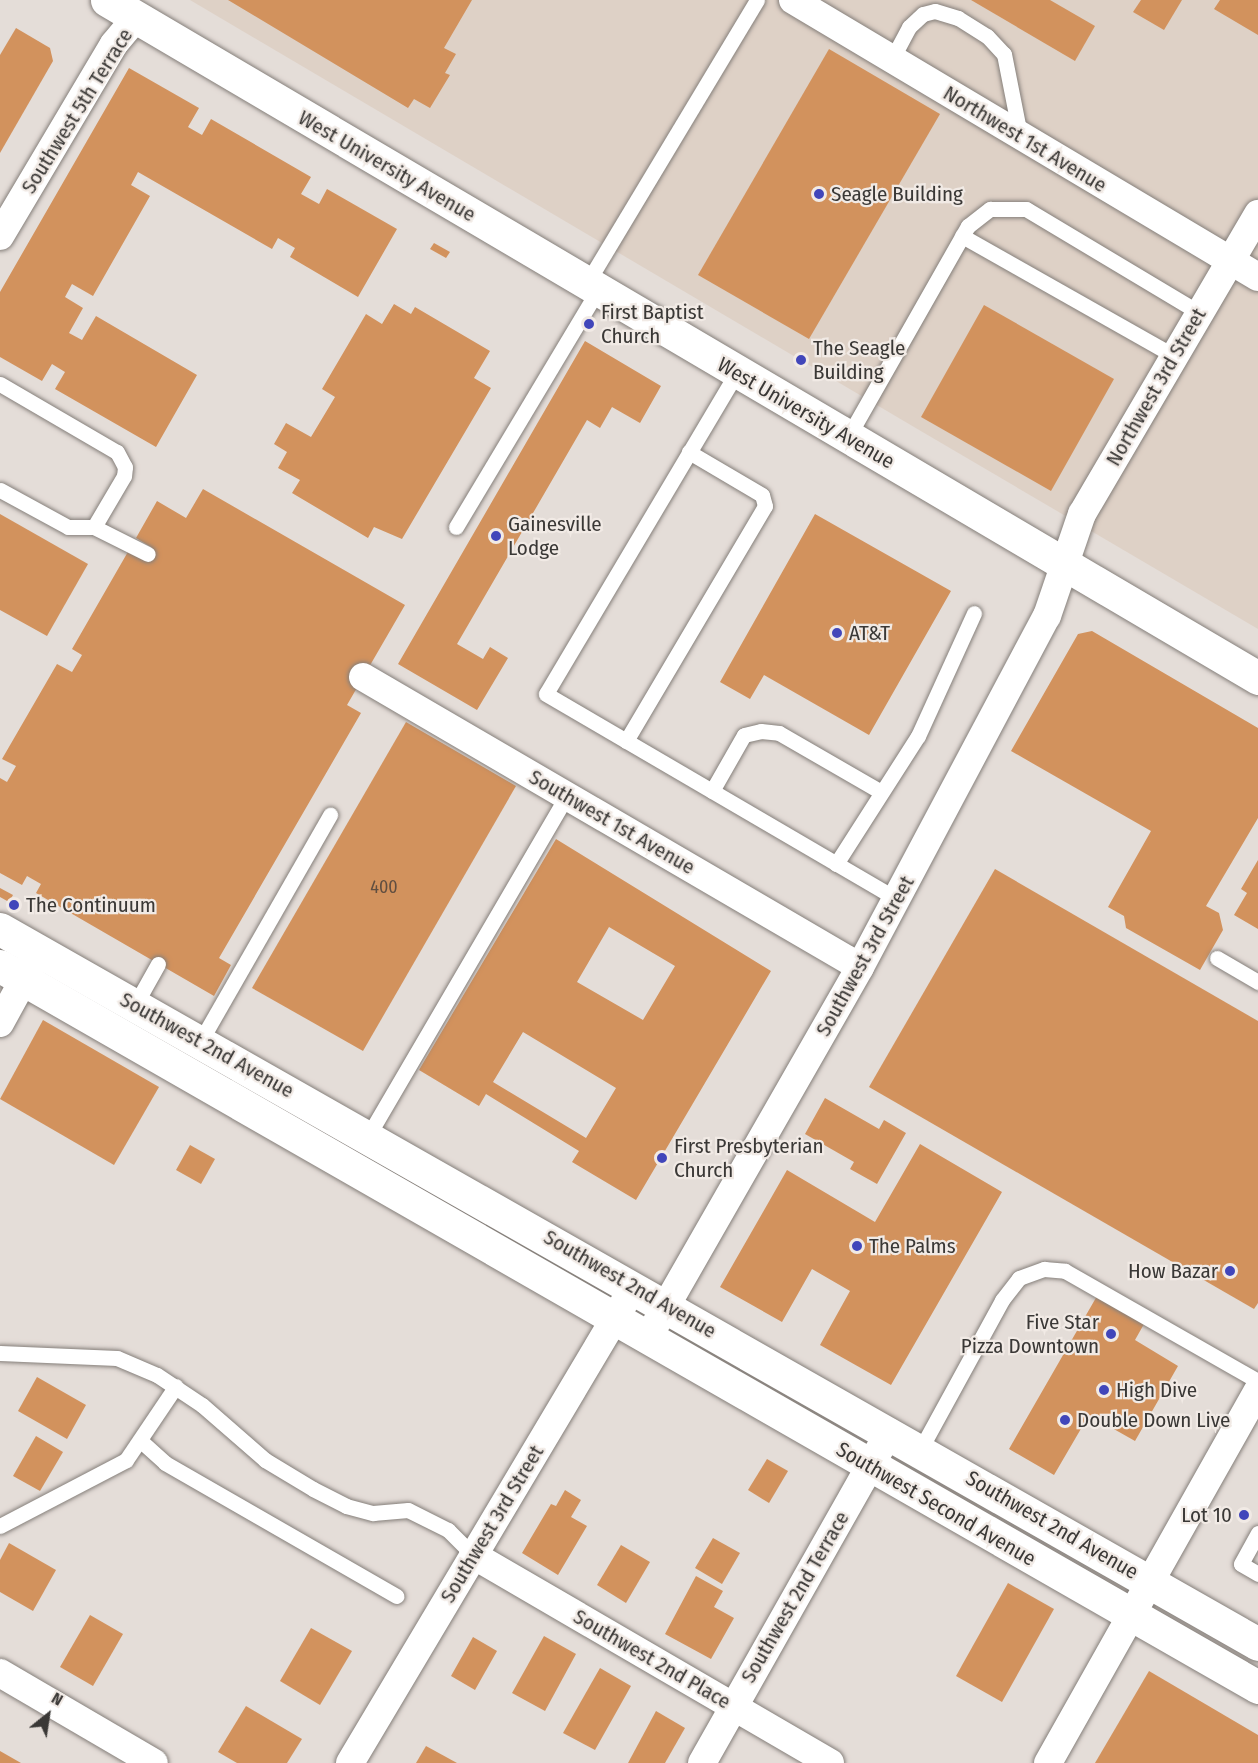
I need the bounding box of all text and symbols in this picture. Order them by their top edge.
street label: Southwest 5th Terrace [16,24,138,198]
street label: Northwest 1st Avenue [939,80,1111,198]
street label: West University Avenue [294,105,480,227]
place label: Seagle Building [831,181,963,207]
marker: Seagle Building [812,187,826,201]
place label: First Baptist Church [601,299,704,349]
street label: Northwest 3rd Street [1101,304,1211,470]
marker: First Baptist Church [582,317,596,331]
place label: The Seagle Building [813,335,905,385]
street label: West University Avenue [713,352,899,474]
marker: The Seagle Building [794,353,808,367]
place label: Gainesville Lodge [508,511,602,561]
marker: Gainesville Lodge [489,529,503,543]
place label: AT&T [849,620,890,646]
marker: AT&T [830,626,844,640]
street label: Southwest 1st Avenue [525,764,699,880]
street label: Southwest 3rd Street [811,871,919,1041]
house number: 400 [370,876,398,898]
place label: The Continuum [26,892,156,918]
marker: The Continuum [7,898,21,912]
street label: Southwest 2nd Avenue [116,987,298,1103]
place label: First Presbyterian Church [674,1133,824,1183]
marker: First Presbyterian Church [655,1151,669,1165]
street label: Southwest 2nd Avenue [539,1224,721,1344]
place label: The Palms [869,1233,956,1259]
marker: The Palms [850,1239,864,1253]
place label: How Bazar [1128,1258,1218,1284]
marker: How Bazar [1223,1264,1237,1278]
place label: Five Star Pizza Downtown [961,1309,1099,1359]
marker: Five Star Pizza Downtown [1104,1327,1118,1341]
place label: High Dive [1116,1377,1197,1403]
marker: High Dive [1097,1383,1111,1397]
place label: Double Down Live [1077,1407,1230,1433]
marker: Double Down Live [1058,1413,1072,1427]
street label: Southwest Second Avenue [832,1437,1040,1571]
street label: Southwest 3rd Street [435,1441,549,1607]
street label: Southwest 2nd Avenue [961,1465,1143,1585]
place label: Lot 10 [1181,1502,1232,1528]
street label: Southwest 2nd Terrace [736,1507,854,1687]
marker: Lot 10 [1237,1508,1251,1522]
street label: Southwest 2nd Place [569,1604,735,1714]
north arrow [18,1685,78,1745]
text: N [48,1688,66,1710]

